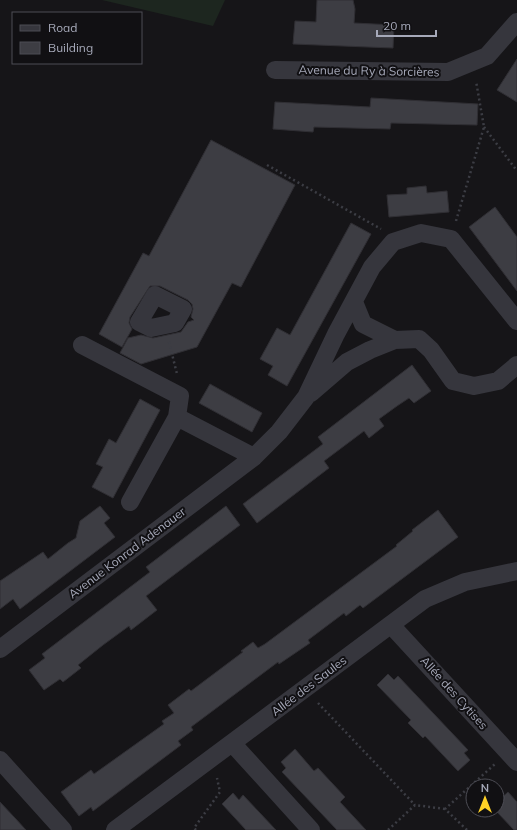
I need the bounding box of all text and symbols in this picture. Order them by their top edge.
legend [12,12,142,64]
scale bar [377,12,436,38]
text: 20 m [383,18,411,33]
text: Road [48,20,77,35]
text: Building [48,40,93,55]
street label: Avenue du Ry à Sorcières [298,62,440,79]
street label: Avenue Konrad Adenauer [65,503,189,602]
street label: Allée des Saules [268,652,349,719]
street label: Allée des Cytises [418,653,491,732]
north arrow [465,778,505,818]
text: N [481,781,489,795]

